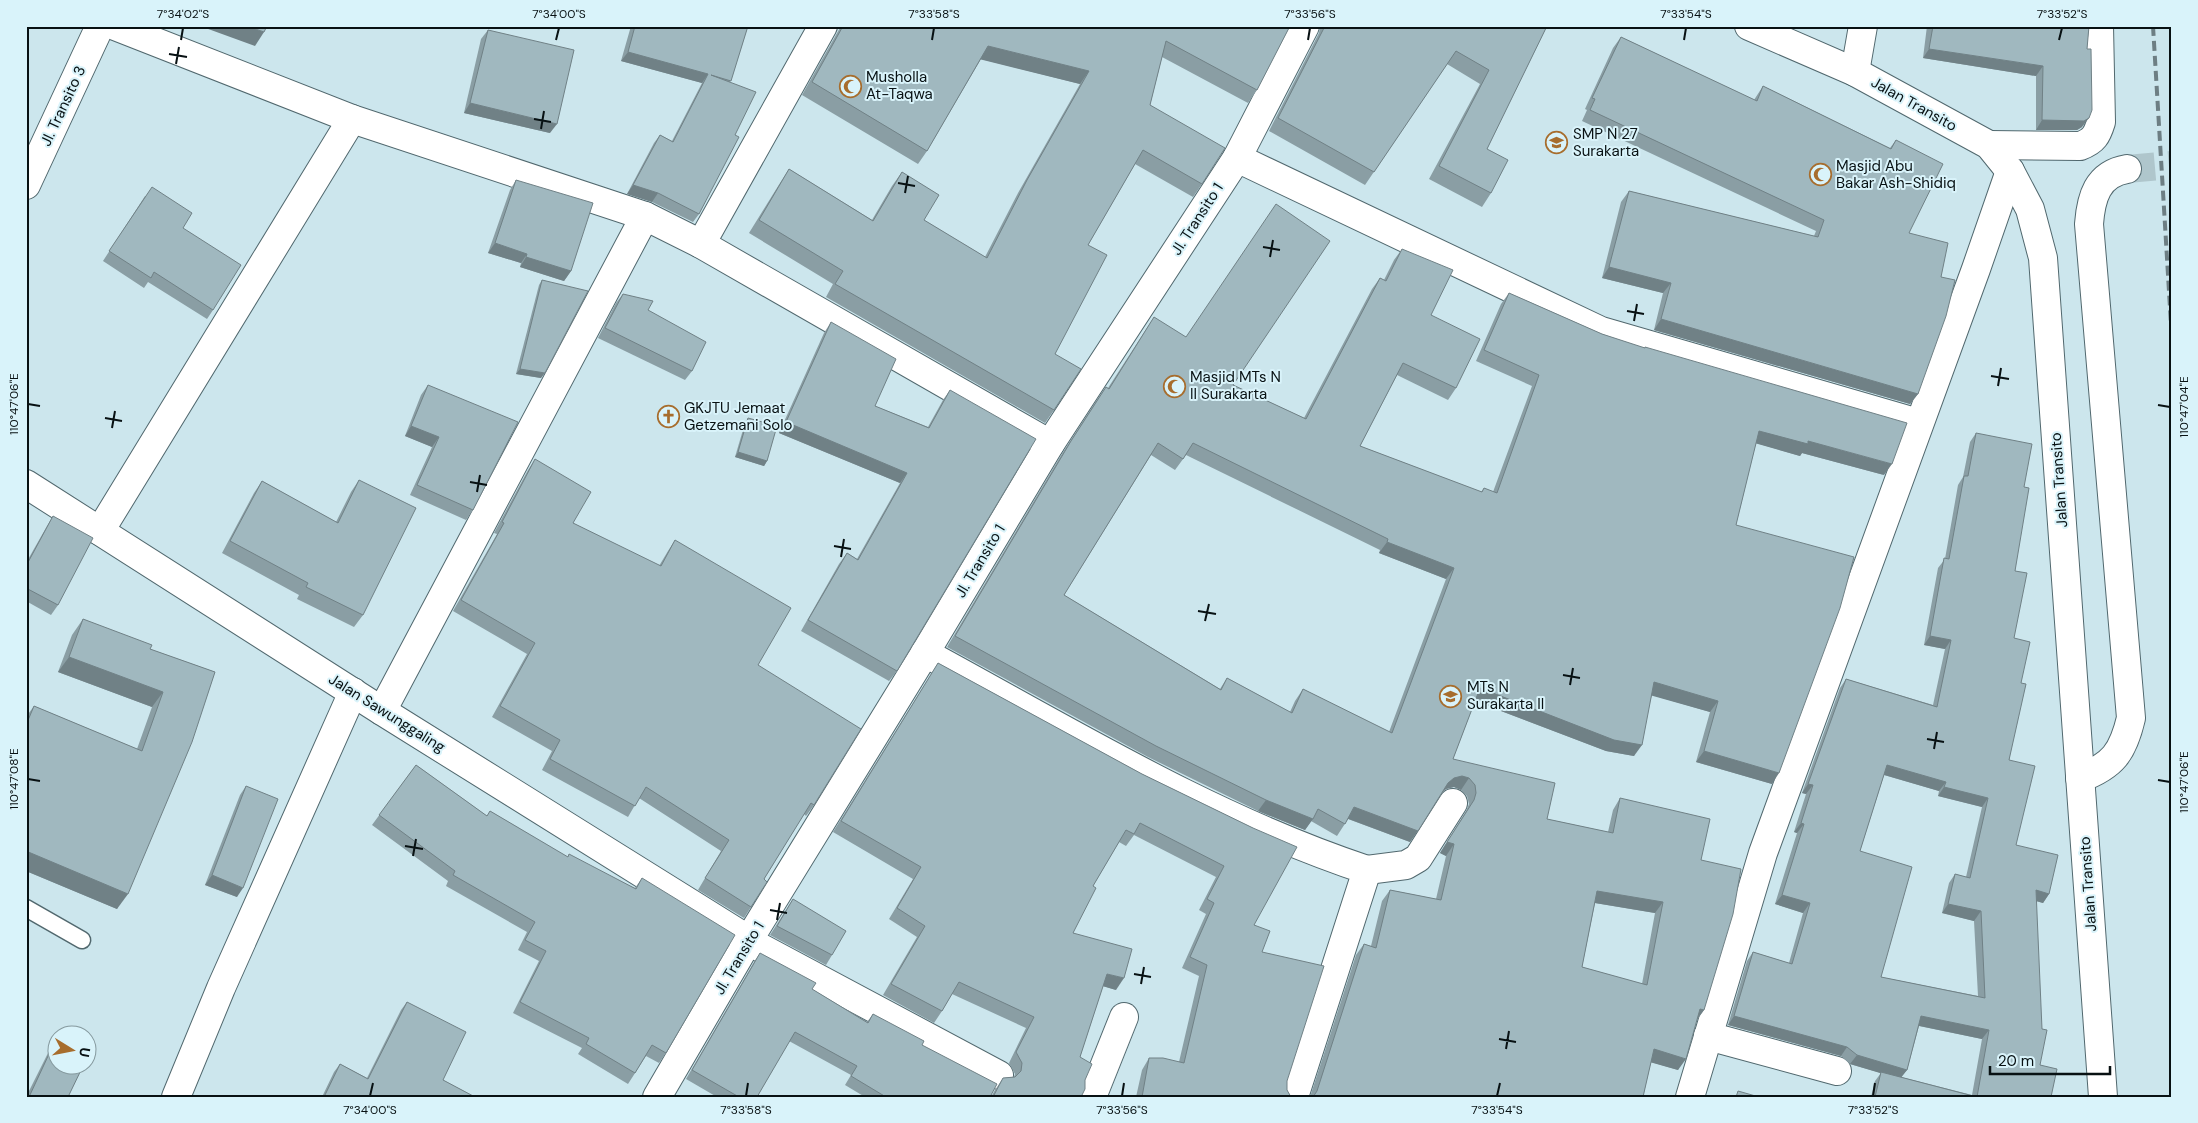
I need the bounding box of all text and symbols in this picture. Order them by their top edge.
text: 7°34'02"S [157,6,209,22]
text: 7°34'00"S [532,6,586,22]
text: 7°33'58"S [908,6,960,22]
text: 7°33'56"S [1284,6,1336,22]
text: 7°33'54"S [1660,6,1712,22]
text: 7°33'52"S [2037,6,2087,22]
street label: Jl. Transito 3 [36,63,90,149]
place label: Musholla At-Taqwa [866,67,933,104]
street label: Jalan Transito [1867,72,1961,136]
mosque icon: Musholla At-Taqwa [838,74,862,98]
place label: SMP N 27 Surakarta [1573,124,1639,161]
school or university icon: SMP N 27 Surakarta [1545,131,1569,155]
place label: Masjid Abu Bakar Ash-Shidiq [1836,156,1956,193]
mosque icon: Masjid Abu Bakar Ash-Shidiq [1808,163,1832,187]
street label: Jl. Transito 1 [1166,179,1228,259]
place label: Masjid MTs N II Surakarta [1190,367,1281,404]
text: 110°47'06"E [6,373,22,435]
mosque icon: Masjid MTs N II Surakarta [1162,374,1186,398]
text: 110°47'04"E [2176,376,2192,438]
place label: GKJTU Jemaat Getzemani Solo [684,398,793,435]
church icon: GKJTU Jemaat Getzemani Solo [656,405,680,429]
street label: Jalan Transito [2046,432,2072,528]
street label: Jl. Transito 1 [950,521,1010,601]
street label: Jalan Sawunggaling [325,669,449,757]
place label: MTs N Surakarta II [1467,677,1544,714]
school or university icon: MTs N Surakarta II [1439,684,1463,708]
text: 110°47'08"E [6,748,22,810]
text: 110°47'06"E [2176,751,2192,813]
street label: Jalan Transito [2075,836,2101,932]
street label: Jl. Transito 1 [709,918,769,998]
north arrow [48,1026,98,1076]
scale bar [1990,1043,2110,1075]
text: U [75,1046,94,1059]
text: 20 m [1998,1051,2034,1071]
text: 7°34'00"S [343,1102,397,1118]
text: 7°33'58"S [720,1102,772,1118]
text: 7°33'56"S [1096,1102,1148,1118]
text: 7°33'54"S [1471,1102,1523,1118]
text: 7°33'52"S [1848,1102,1898,1118]

